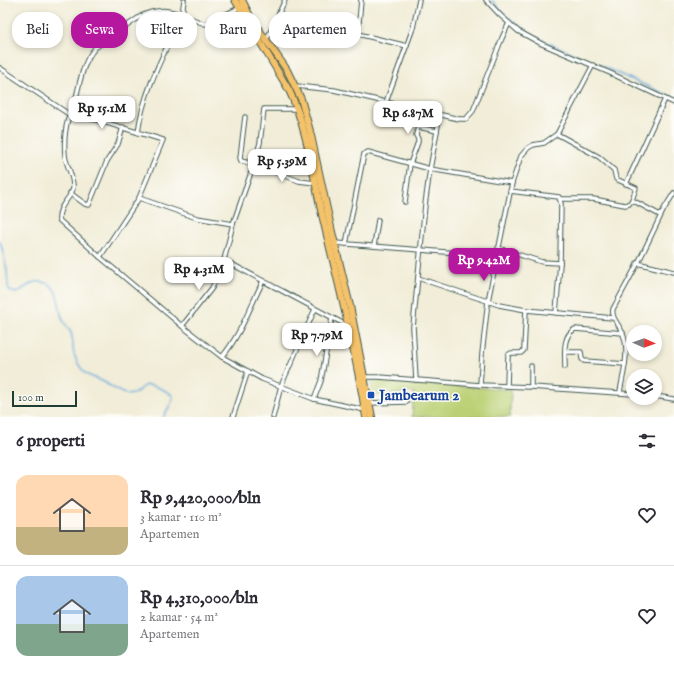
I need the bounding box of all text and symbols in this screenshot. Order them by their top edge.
chip: Beli [12,12,63,48]
chip: Sewa [71,12,128,48]
chip: Filter [136,12,197,48]
chip: Baru [205,12,261,48]
chip: Apartemen [269,12,361,48]
pin: Rp 15.1M [61,96,143,130]
text: Rp 15.1M [77,100,127,117]
pin: Rp 6.87M [367,101,449,135]
text: Rp 6.87M [382,105,434,122]
pin: Rp 5.39M [241,149,323,183]
text: Rp 5.39M [257,153,307,170]
pin: Rp 9.42M [443,248,525,282]
text: Rp 9.42M [458,252,510,269]
pin: Rp 4.31M [158,257,240,291]
text: Rp 4.31M [173,261,225,278]
pin: Rp 7.79M [276,323,358,357]
north arrow [626,325,662,361]
map controls [626,325,662,405]
text: Rp 7.79M [291,327,343,344]
button: layers [626,369,662,405]
place label: Jambearum 2 [377,386,459,405]
scale bar [12,389,77,408]
marker: Jambearum 2 [366,390,376,400]
text: 100 m [18,391,44,405]
icon: filters [636,430,658,452]
text: 6 properti [16,431,85,452]
text: Rp 9,420,000/bln [140,488,261,509]
icon: home [48,491,96,539]
icon: heart [636,504,658,526]
text: 3 kamar · 110 m² [140,509,222,526]
text: Apartemen [140,526,200,543]
text: Rp 4,310,000/bln [140,588,258,609]
icon: home [48,592,96,640]
icon: heart [636,605,658,627]
text: 2 kamar · 54 m² [140,609,218,626]
text: Apartemen [140,626,200,643]

